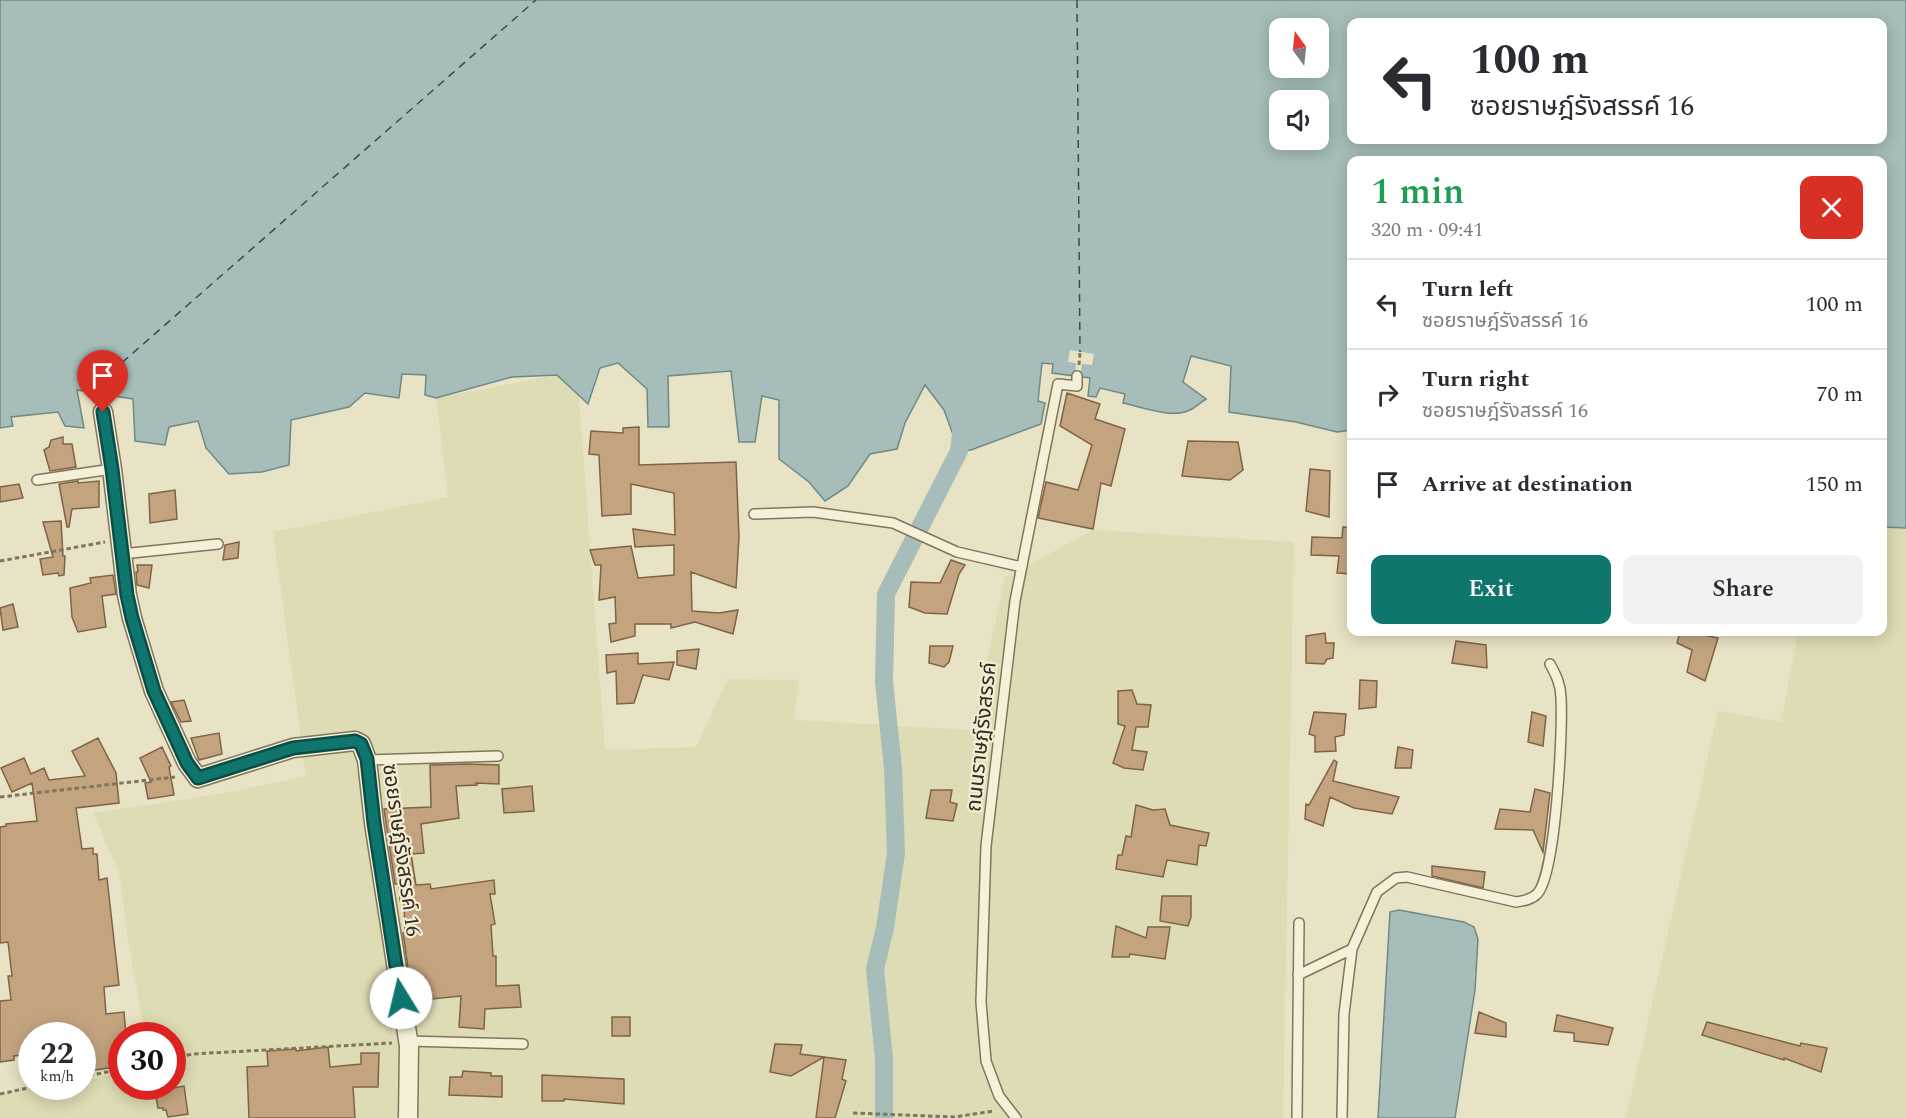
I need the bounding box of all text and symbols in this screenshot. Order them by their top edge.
north arrow [1269,18,1329,78]
map controls [1269,18,1329,150]
text: 100 m [1470,29,1589,92]
icon: left [1371,42,1449,120]
text: ซอยราษฎ์รังสรรค์ 16 [1470,86,1694,128]
button: sound [1269,90,1329,150]
text: 1 min [1371,165,1464,220]
button: close [1800,176,1863,239]
text: 320 m · 09:41 [1371,215,1483,245]
text: Turn left [1422,273,1514,306]
icon: left [1371,288,1404,321]
text: 100 m [1806,288,1863,321]
text: ซอยราษฎ์รังสรรค์ 16 [1422,306,1588,336]
pin [77,350,128,412]
icon: arrive [86,359,119,392]
text: Turn right [1422,363,1529,396]
icon: right [1371,378,1404,411]
text: 70 m [1817,378,1863,411]
text: ซอยราษฎ์รังสรรค์ 16 [1422,396,1588,426]
icon: arrive [1371,468,1404,501]
text: Arrive at destination [1422,468,1633,501]
text: 150 m [1806,468,1863,501]
button: Exit [1371,555,1611,624]
button: Share [1623,555,1863,624]
street label: ถนนราษฎ์รังสรรค์ [958,661,1006,813]
street label: ซอยราษฎ์รังสรรค์ 16 [373,762,429,939]
position arrow [369,966,433,1030]
speed limit sign: 30 [108,1022,186,1100]
text: 22 [40,1031,74,1077]
text: km/h [40,1065,74,1088]

